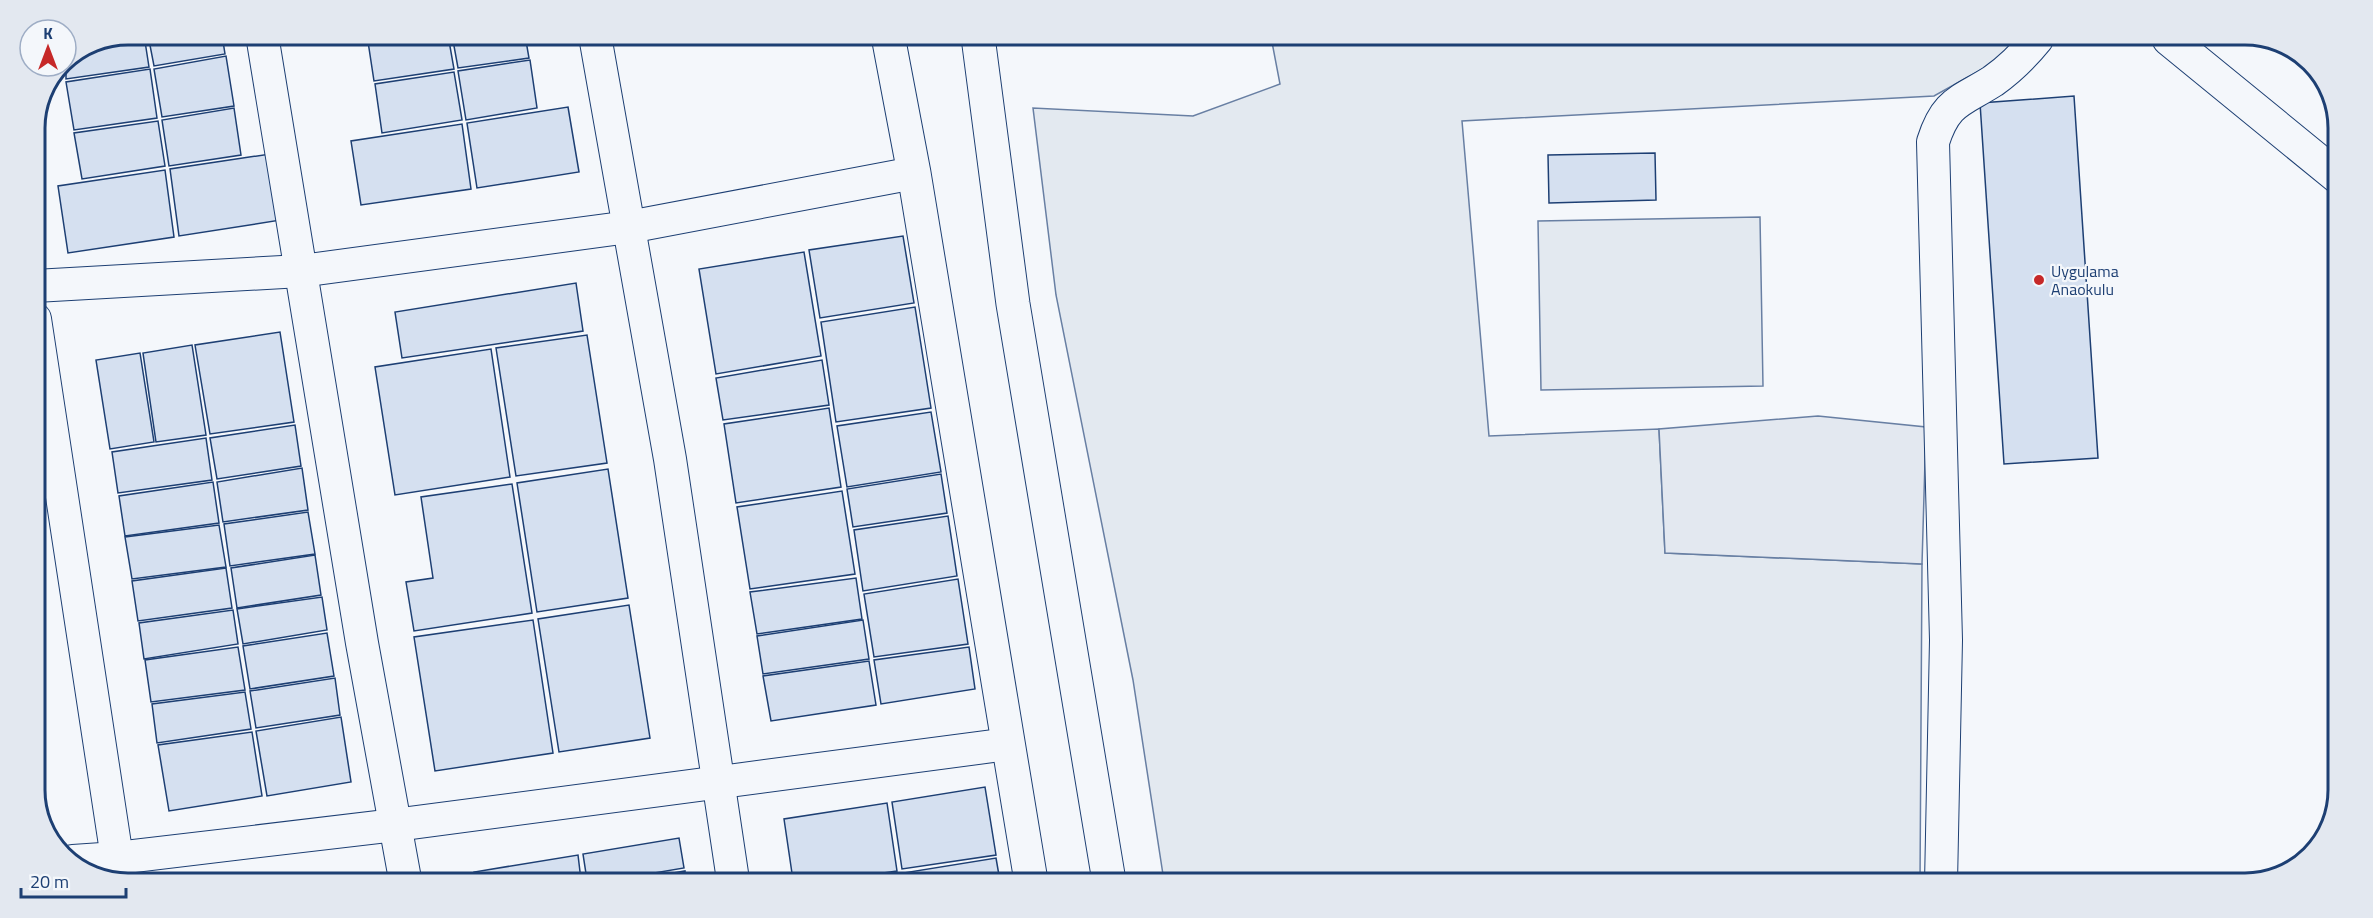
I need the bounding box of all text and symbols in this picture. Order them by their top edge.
north arrow [18,18,78,78]
text: K [43,21,53,45]
place label: Uygulama Anaokulu [2051,259,2119,301]
marker: Uygulama Anaokulu [2032,273,2046,287]
scale bar [21,861,126,899]
text: 20 m [30,868,69,895]

